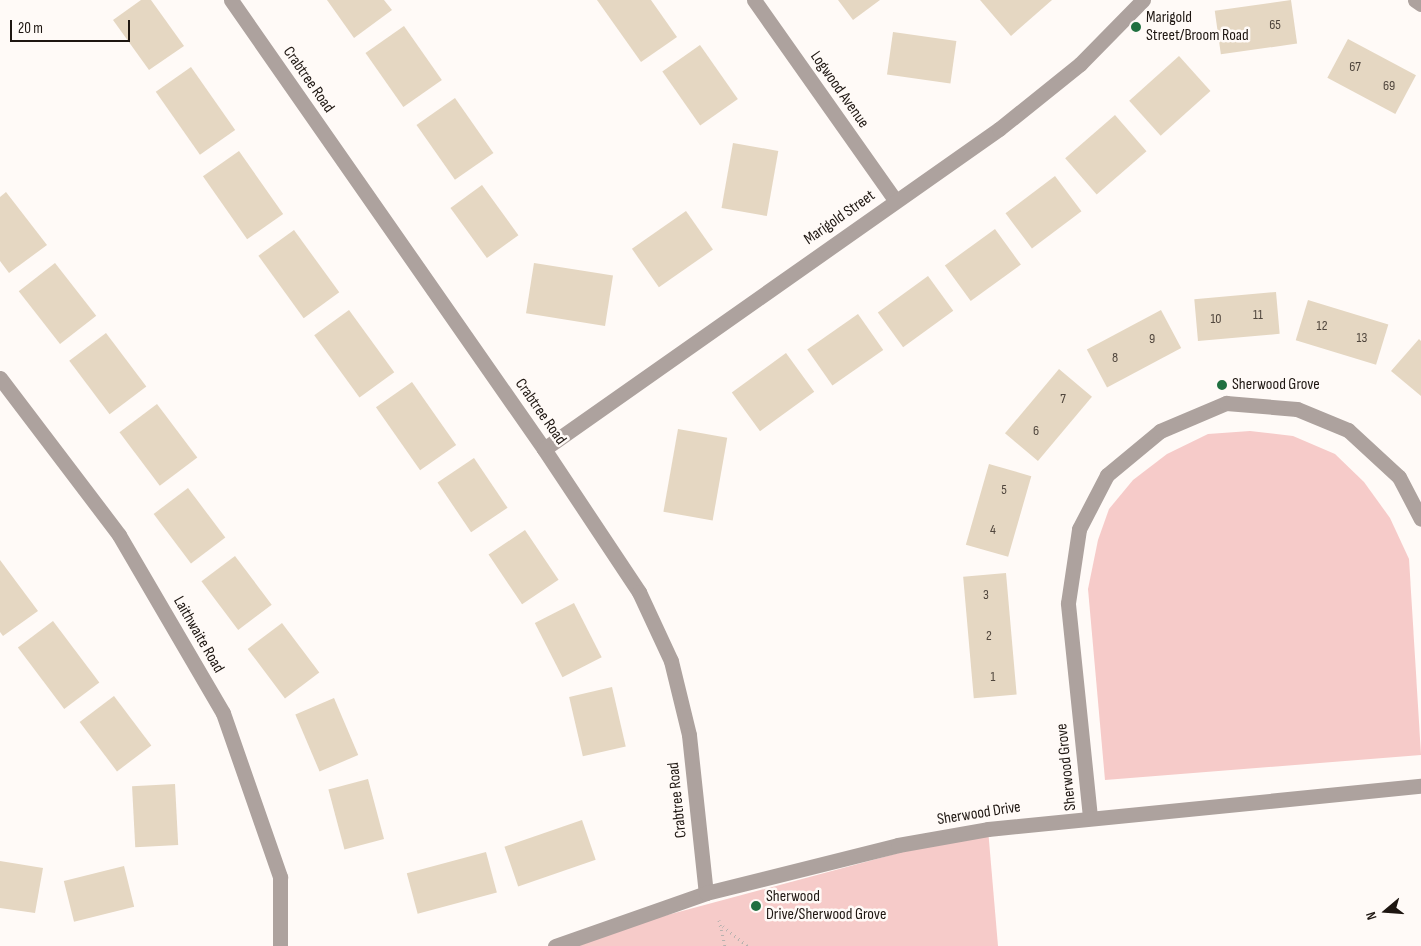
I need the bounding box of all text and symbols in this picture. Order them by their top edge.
place label: Marigold Street/Broom Road [1146,8,1249,46]
scale bar [12,10,132,42]
house number: 65 [1269,17,1281,33]
text: 20 m [18,19,43,38]
marker: Marigold Street/Broom Road [1130,21,1142,33]
street label: Crabtree Road [278,43,338,117]
street label: Logwood Avenue [806,48,872,132]
house number: 67 [1349,59,1361,75]
house number: 69 [1383,78,1395,94]
street label: Marigold Street [801,187,879,249]
house number: 11 [1253,307,1263,323]
house number: 10 [1210,311,1222,327]
house number: 12 [1317,318,1327,334]
house number: 13 [1357,330,1367,346]
house number: 9 [1149,331,1155,347]
house number: 8 [1112,350,1118,366]
street label: Crabtree Road [510,375,570,449]
place label: Sherwood Grove [1232,375,1320,395]
marker: Sherwood Grove [1216,379,1228,391]
house number: 7 [1060,391,1066,407]
house number: 6 [1033,423,1039,439]
house number: 5 [1001,482,1007,498]
house number: 4 [990,522,996,538]
house number: 3 [983,587,989,603]
street label: Laithwaite Road [168,593,228,677]
house number: 2 [986,628,992,644]
house number: 1 [991,669,995,685]
street label: Sherwood Grove [1053,722,1081,812]
street label: Crabtree Road [664,761,692,839]
street label: Sherwood Drive [936,798,1022,830]
north arrow [1361,886,1411,936]
place label: Sherwood Drive/Sherwood Grove [766,887,886,925]
marker: Sherwood Drive/Sherwood Grove [750,900,762,912]
text: N [1362,910,1381,922]

